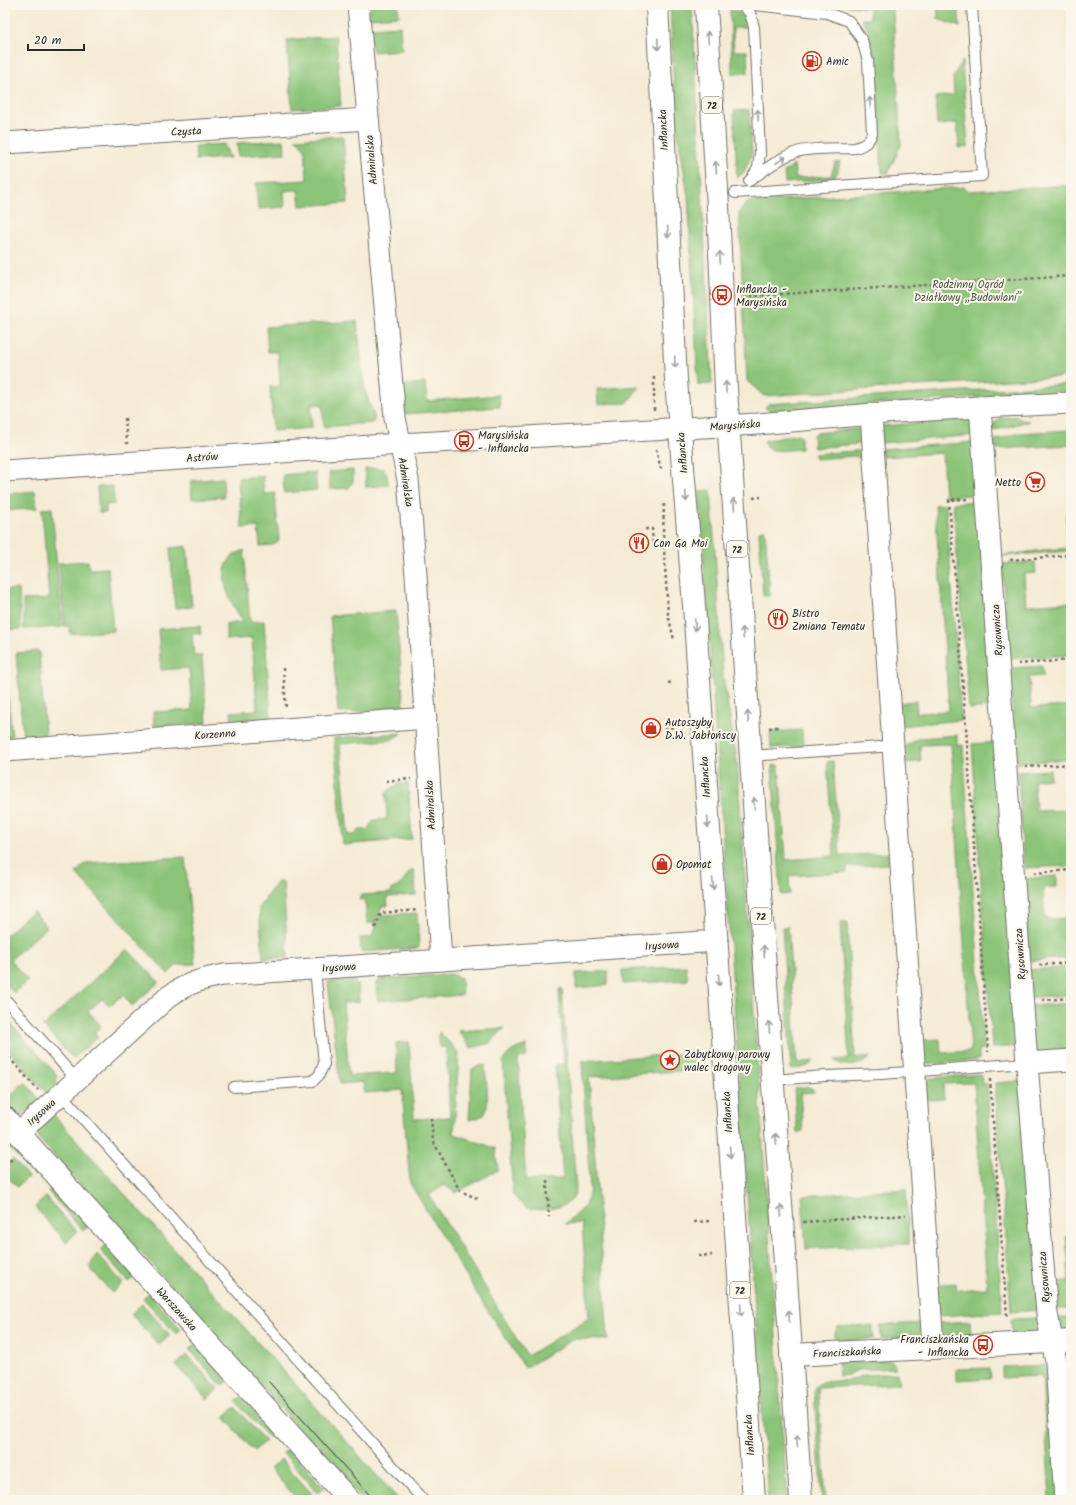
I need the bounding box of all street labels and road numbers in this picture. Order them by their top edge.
road number: 72 [702,97,722,113]
street label: Inflancka [654,109,674,151]
street label: Czysta [170,122,202,142]
street label: Admiralska [361,134,383,186]
street label: Marysińska [709,415,761,437]
street label: Inflancka [672,431,694,474]
street label: Astrów [186,448,219,468]
street label: Admiralska [392,456,418,508]
road number: 72 [727,541,747,557]
street label: Rysownicza [987,603,1009,657]
street label: Korzenna [194,725,237,745]
street label: Inflancka [696,756,716,798]
street label: Admiralska [421,779,441,830]
road number: 72 [751,908,771,924]
street label: Rysownicza [1010,927,1032,981]
street label: Irysowa [644,936,680,956]
street label: Irysowa [321,958,357,978]
street label: Inflancka [718,1091,738,1133]
street label: Irysowa [23,1095,60,1131]
street label: Rysownicza [1034,1250,1056,1304]
road number: 72 [730,1282,750,1298]
street label: Warszawska [151,1283,201,1336]
street label: Franciszkańska [812,1342,882,1364]
street label: Inflancka [740,1414,760,1456]

